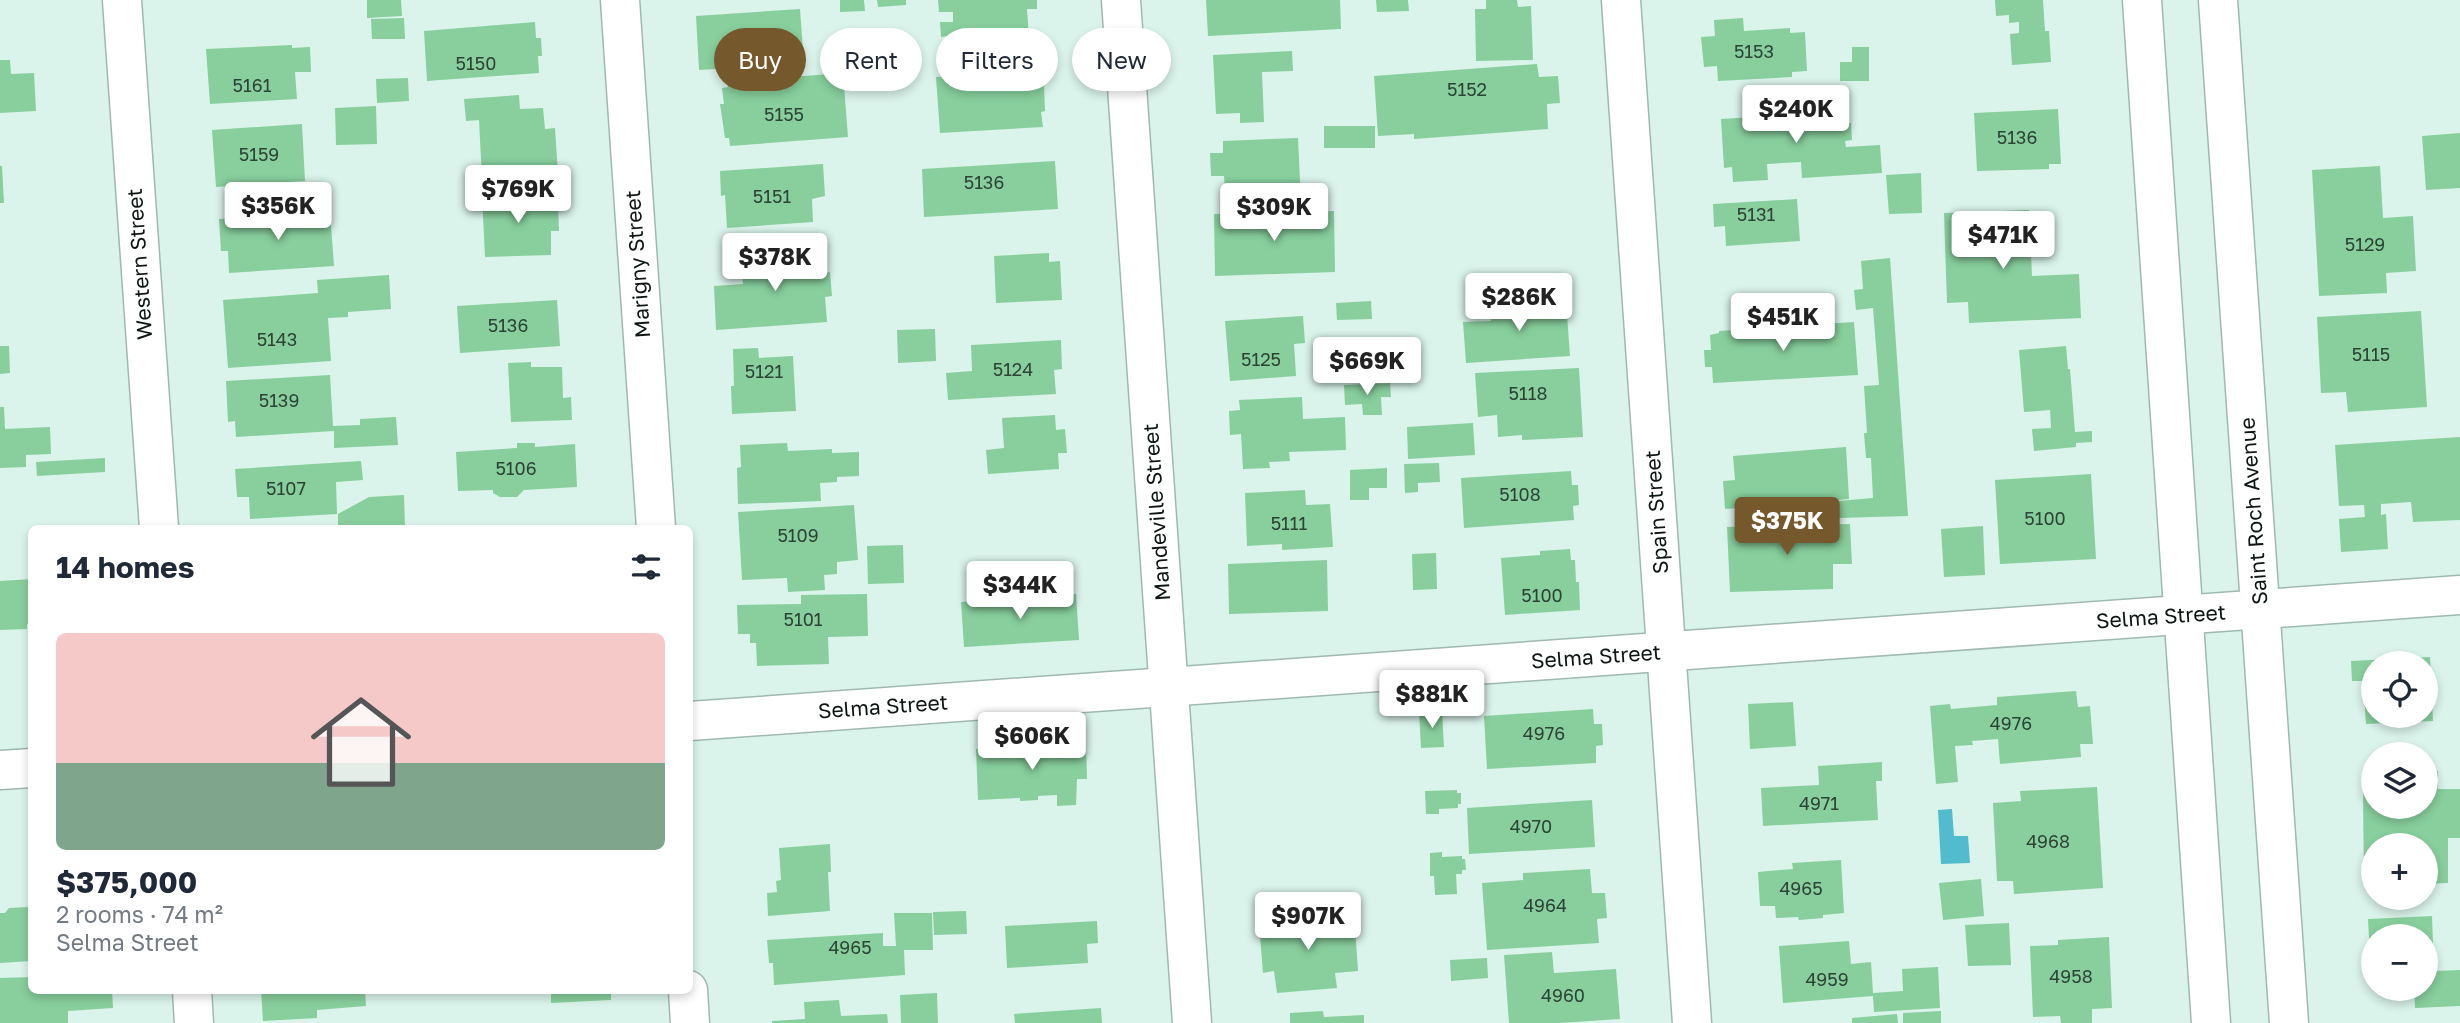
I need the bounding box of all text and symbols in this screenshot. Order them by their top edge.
chip: Buy [714,28,806,91]
chip: Rent [820,28,922,91]
chip: Filters [936,28,1058,91]
chip: New [1072,28,1171,91]
house number: 5153 [1734,40,1774,62]
house number: 5150 [456,52,496,74]
house number: 5161 [233,74,272,96]
house number: 5152 [1447,78,1487,100]
pin: $240K [1747,86,1845,145]
text: $240K [1758,94,1834,122]
house number: 5155 [764,103,804,125]
house number: 5136 [1997,126,2037,148]
house number: 5159 [239,143,279,165]
pin: $769K [469,166,567,225]
house number: 5136 [964,171,1004,193]
text: $769K [481,174,555,202]
pin: $356K [229,182,327,242]
pin: $309K [1225,184,1323,243]
house number: 5151 [753,185,791,207]
street label: Western Street [121,187,157,341]
street label: Marigny Street [619,189,655,339]
text: $356K [241,191,315,219]
text: $309K [1236,192,1312,220]
house number: 5131 [1737,203,1775,225]
pin: $471K [1954,212,2052,271]
text: $471K [1968,220,2038,248]
pin: $378K [726,233,824,293]
house number: 5129 [2345,233,2385,255]
text: $378K [738,242,812,270]
pin: $286K [1470,274,1568,333]
text: $286K [1481,282,1557,310]
pin: $451K [1734,294,1832,353]
text: $451K [1747,302,1819,330]
house number: 5136 [488,314,528,336]
house number: 5143 [257,328,297,350]
pin: $669K [1318,338,1416,397]
house number: 5115 [2352,343,2390,365]
text: $669K [1329,346,1405,374]
house number: 5125 [1241,348,1281,370]
house number: 5124 [993,358,1033,380]
house number: 5121 [745,360,783,382]
house number: 5118 [1509,382,1547,404]
house number: 5139 [259,389,299,411]
street label: Saint Roch Avenue [2233,417,2273,606]
street label: Mandeville Street [1137,423,1175,602]
street label: Spain Street [1639,449,1673,575]
house number: 5106 [495,457,537,479]
house number: 5107 [266,477,306,499]
house number: 5108 [1499,483,1541,505]
pin: $375K [1738,498,1836,557]
text: $375K [1751,506,1823,534]
house number: 5100 [2024,507,2066,529]
house number: 5111 [1271,512,1308,534]
house number: 5109 [777,524,819,546]
icon: filters [627,548,665,586]
text: 14 homes [56,549,195,585]
pin: $344K [971,562,1069,621]
text: $344K [983,570,1057,598]
house number: 5100 [1521,584,1563,606]
street label: Selma Street [2095,598,2227,634]
house number: 5101 [783,608,823,630]
street label: Selma Street [1530,638,1662,674]
map controls [2361,651,2438,1001]
button: locate [2361,651,2438,728]
pin: $881K [1383,670,1481,730]
icon: home [298,679,424,805]
text: $881K [1395,679,1469,707]
street label: Selma Street [817,688,949,724]
pin: $606K [983,712,1081,772]
house number: 4976 [1990,712,2032,734]
text: $606K [994,721,1070,749]
house number: 4976 [1523,722,1565,744]
button: layers [2361,742,2438,819]
house number: 4971 [1799,792,1839,814]
house number: 4970 [1510,815,1552,837]
house number: 4968 [2026,830,2070,852]
button: + [2361,833,2438,910]
text: $375,000 [56,864,197,900]
house number: 4965 [1779,877,1823,899]
pin: $907K [1259,892,1357,952]
house number: 4964 [1523,894,1567,916]
text: 2 rooms · 74 m² [56,900,223,928]
text: $907K [1271,901,1345,929]
button: − [2361,924,2438,1001]
text: Selma Street [56,928,199,956]
house number: 4965 [828,936,872,958]
house number: 4958 [2049,965,2093,987]
house number: 4959 [1805,968,1849,990]
house number: 4960 [1541,984,1585,1006]

